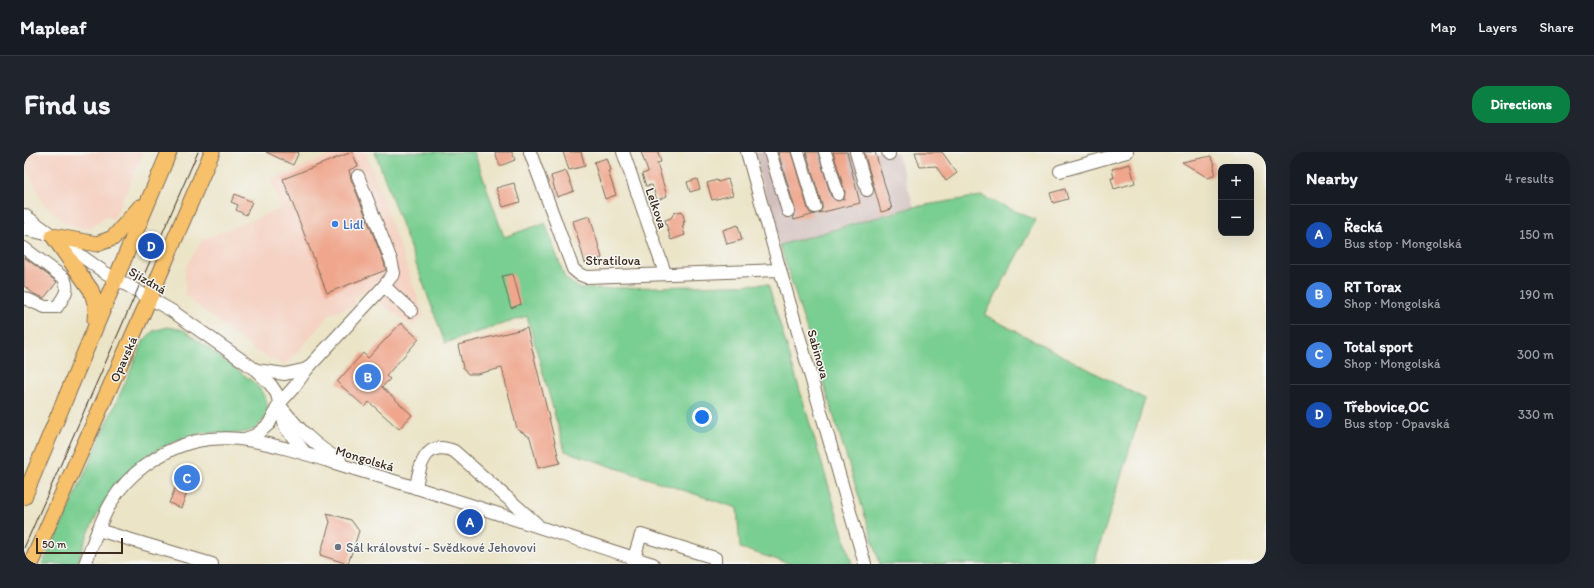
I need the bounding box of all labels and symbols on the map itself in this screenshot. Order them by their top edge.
street label: Lelkova [643,186,671,231]
place label: Lidl [343,217,364,232]
marker: Lidl [330,219,340,229]
pin: D [138,231,164,261]
street label: Stratilova [585,253,641,268]
street label: Sjízdná [126,264,169,297]
street label: Sabinova [804,328,833,381]
street label: Opavská [107,334,140,384]
pin: B [355,362,381,392]
your location [692,407,712,427]
street label: Mongolská [334,442,396,475]
pin: C [174,463,200,493]
pin: A [457,507,483,537]
scale bar [36,536,123,555]
place label: Sál království - Svědkové Jehovovi [346,540,536,555]
marker: Sál království - Svědkové Jehovovi [333,542,343,552]

